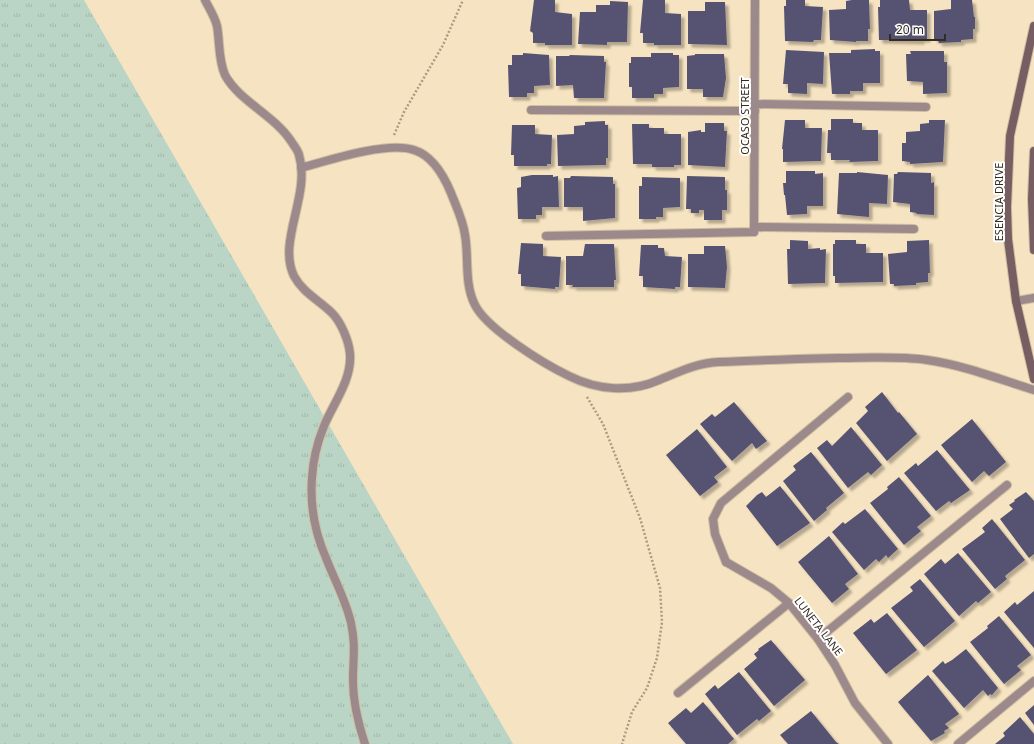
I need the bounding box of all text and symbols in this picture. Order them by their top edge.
scale bar [890,16,945,42]
text: 20 m [896,21,924,38]
street label: OCASO STREET [737,77,752,155]
street label: ESENCIA DRIVE [991,163,1006,241]
street label: LUNETA LANE [791,594,847,658]

